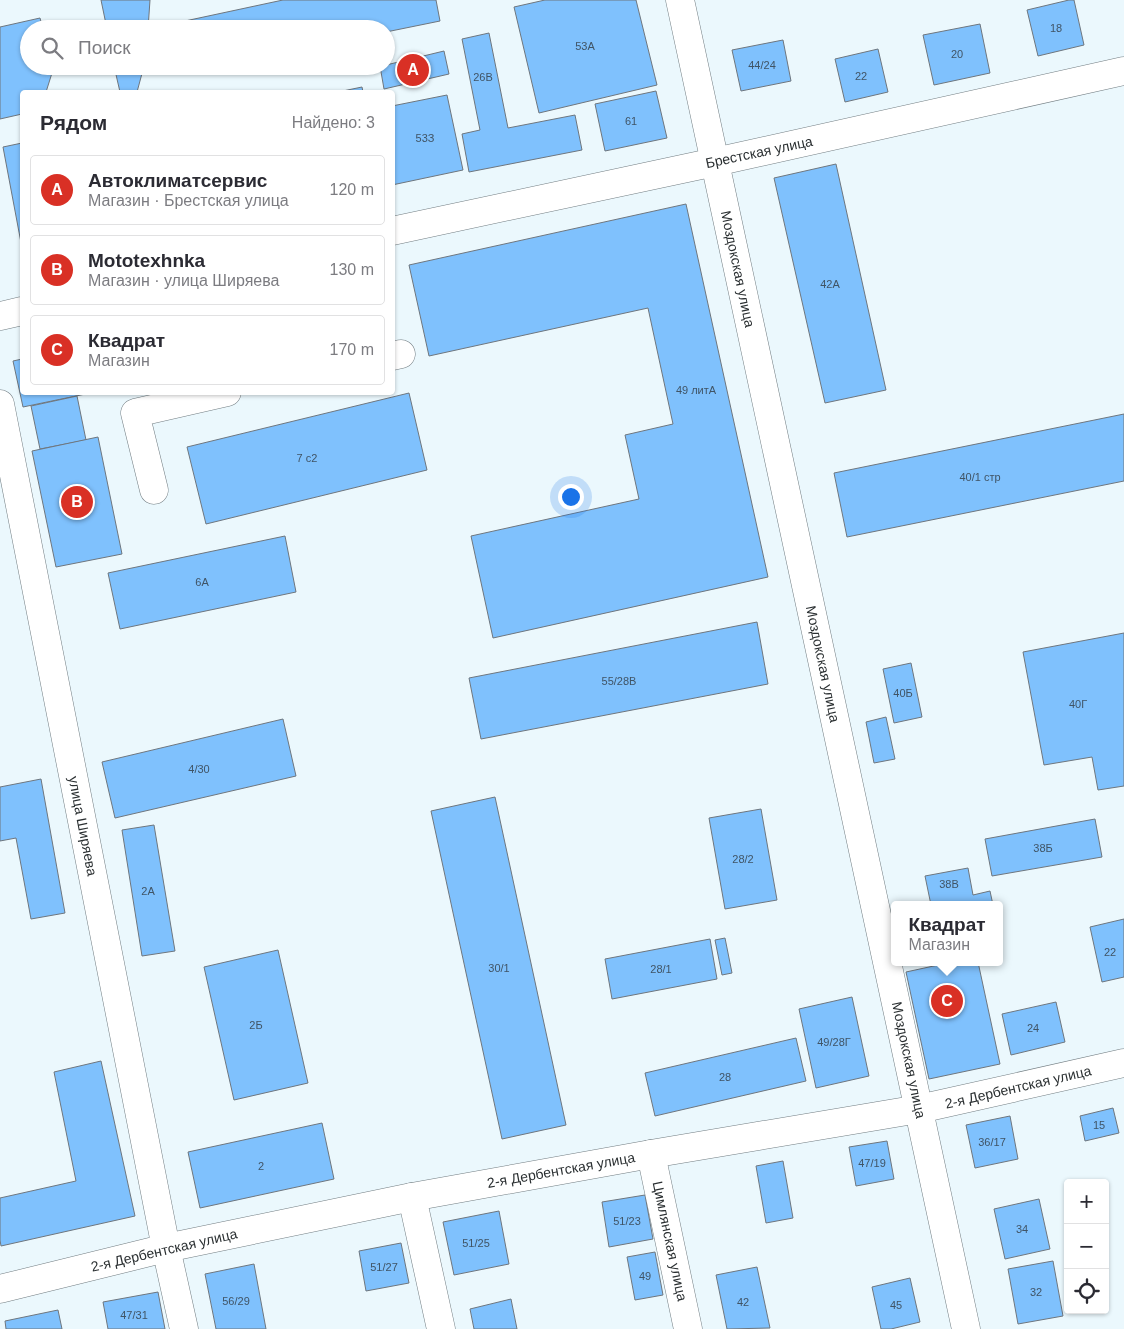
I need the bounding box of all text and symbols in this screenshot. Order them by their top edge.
search box [20,20,395,75]
house number: 18 [1050,22,1062,34]
icon: search [38,34,66,62]
text: Поиск [78,37,131,58]
house number: 53А [575,40,595,52]
house number: 20 [951,48,963,60]
pin: A [397,51,429,89]
house number: 44/24 [748,59,776,71]
house number: 22 [855,70,867,82]
house number: 26В [473,71,493,83]
text: Рядом [40,111,107,134]
text: Найдено: 3 [292,114,375,131]
house number: 61 [625,115,637,127]
house number: 53З [416,132,435,144]
street label: Брестская улица [704,133,814,171]
text: Автоклиматсервис [88,170,267,191]
text: A [51,181,63,198]
text: 120 m [330,181,374,198]
text: Магазин · Брестская улица [88,192,289,209]
street label: Моздокская улица [718,209,758,329]
text: Mototexhnka [88,250,205,271]
text: B [51,261,63,278]
text: 130 m [330,261,374,278]
text: Магазин · улица Ширяева [88,272,279,289]
house number: 42А [820,278,840,290]
text: Квадрат [88,330,165,351]
text: C [51,341,63,358]
text: 170 m [330,341,374,358]
text: Магазин [88,352,150,369]
house number: 49 литА [676,384,717,396]
house number: 7 с2 [297,452,317,464]
house number: 40/1 стр [959,471,1001,483]
pin: B [61,483,93,521]
your location [558,484,584,510]
house number: 6А [195,576,209,588]
street label: Моздокская улица [803,604,843,724]
house number: 55/28В [602,675,636,687]
house number: 40Б [893,687,913,699]
house number: 40Г [1069,698,1087,710]
house number: 4/30 [188,763,210,775]
street label: улица Ширяева [66,775,101,877]
house number: 38Б [1033,842,1053,854]
house number: 28/2 [732,853,754,865]
house number: 38В [939,878,959,890]
house number: 2А [141,885,155,897]
popup [891,901,1003,966]
text: Квадрат [908,914,986,935]
text: Магазин [908,936,970,953]
house number: 22 [1104,946,1116,958]
house number: 30/1 [488,962,510,974]
house number: 28/1 [650,963,672,975]
pin: C [931,982,963,1020]
street label: Моздокская улица [889,1000,929,1120]
house number: 2Б [249,1019,263,1031]
house number: 24 [1027,1022,1039,1034]
house number: 49/28Г [817,1036,851,1048]
street label: 2-я Дербентская улица [943,1062,1093,1112]
house number: 28 [719,1071,731,1083]
house number: 15 [1093,1119,1105,1131]
house number: 36/17 [978,1136,1006,1148]
street label: 2-я Дербентская улица [486,1149,636,1191]
house number: 47/19 [858,1157,886,1169]
house number: 2 [258,1160,264,1172]
street label: Цимлянская улица [649,1179,691,1303]
map controls [1064,1179,1109,1314]
button: + [1064,1179,1109,1224]
house number: 51/23 [613,1215,641,1227]
house number: 34 [1016,1223,1028,1235]
button: − [1064,1224,1109,1269]
street label: 2-я Дербентская улица [89,1225,239,1275]
house number: 51/25 [462,1237,490,1249]
house number: 51/27 [370,1261,398,1273]
button: locate [1064,1269,1109,1314]
house number: 49 [639,1270,651,1282]
house number: 32 [1030,1286,1042,1298]
house number: 56/29 [222,1295,250,1307]
house number: 42 [737,1296,749,1308]
house number: 45 [890,1299,902,1311]
house number: 47/31 [120,1309,148,1321]

